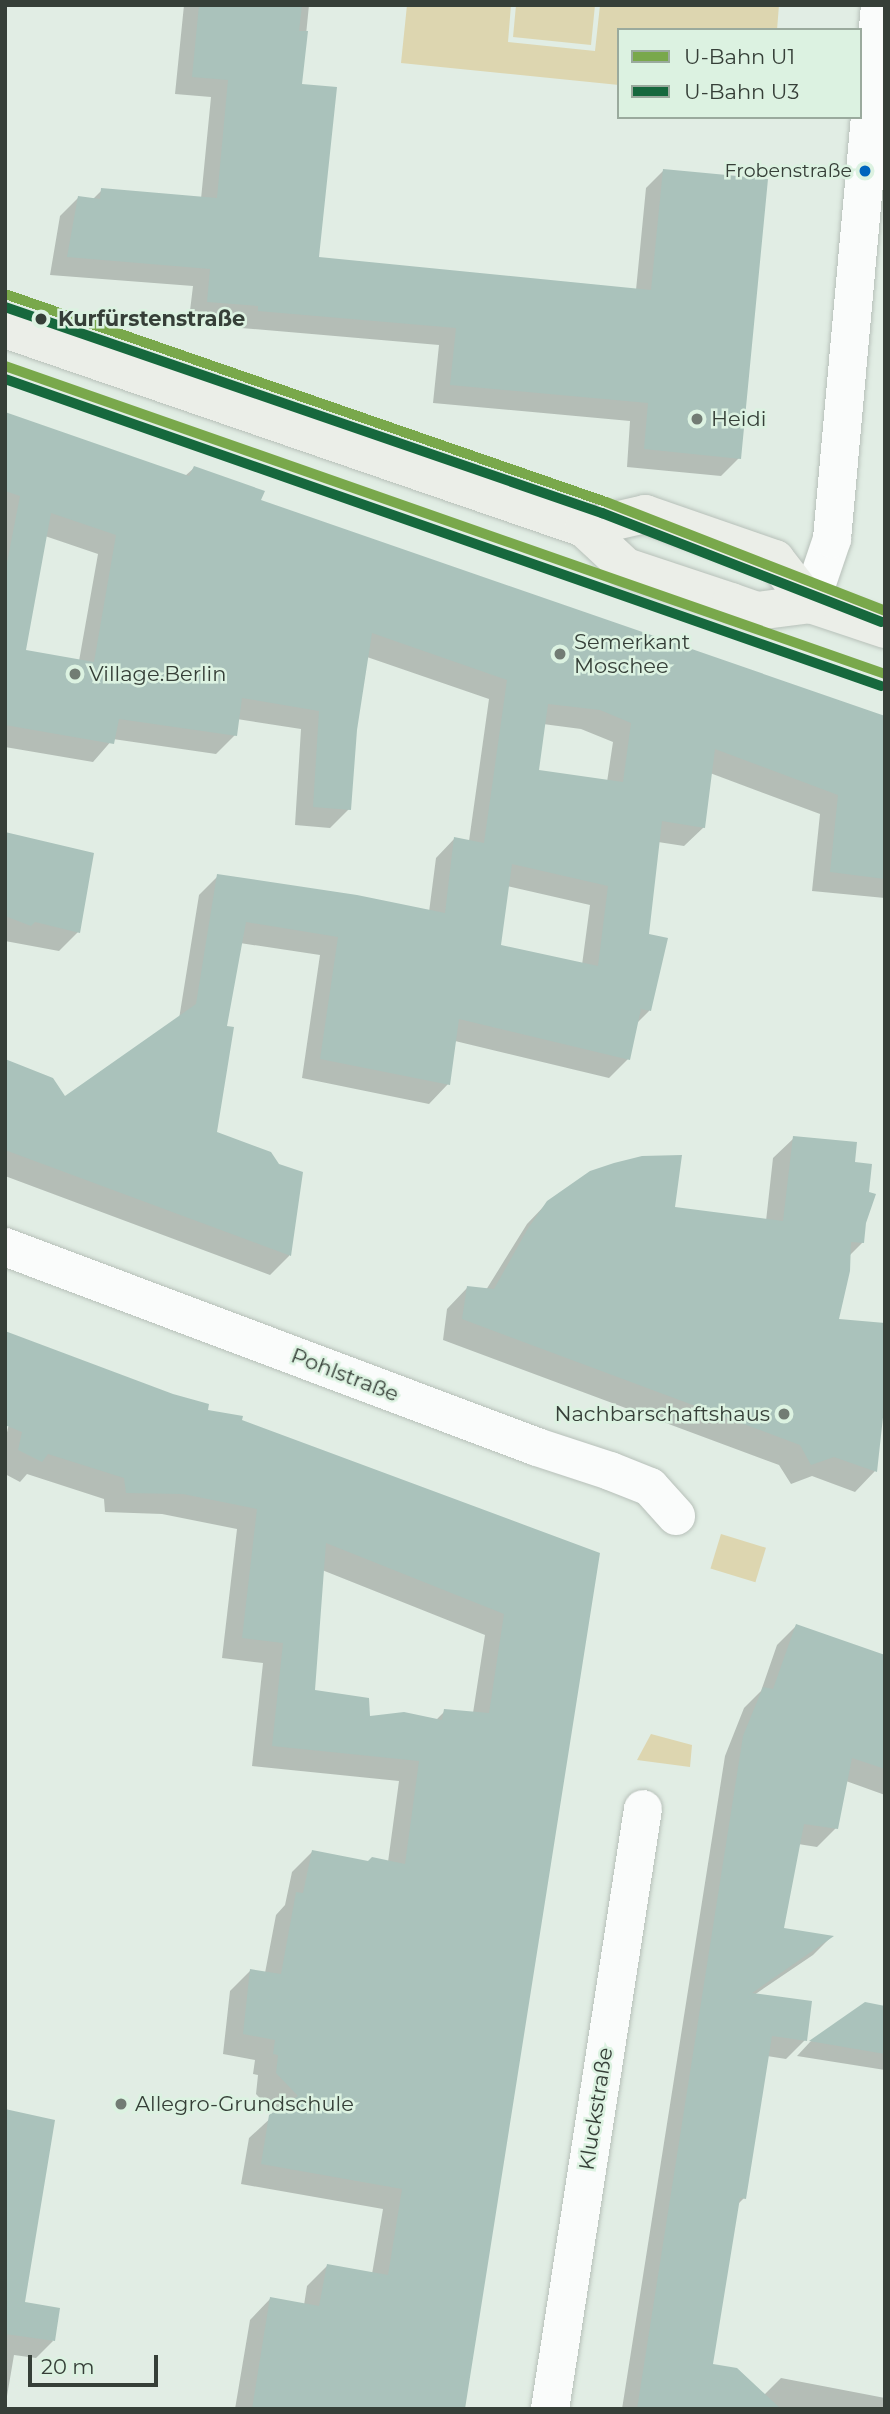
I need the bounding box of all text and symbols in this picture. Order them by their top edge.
legend [617,28,862,119]
text: U-Bahn U1 [684,44,795,69]
text: U-Bahn U3 [684,79,799,104]
place label: Frobenstraße [724,160,852,182]
marker: Frobenstraße [858,164,872,178]
place label: Kurfürstenstraße [58,306,245,332]
marker: Kurfürstenstraße [30,308,52,330]
place label: Heidi [711,406,766,432]
marker: Heidi [689,411,705,427]
place label: Semerkant Moschee [574,629,690,679]
marker: Semerkant Moschee [552,646,568,662]
place label: Village.Berlin [89,661,226,687]
marker: Village.Berlin [67,666,83,682]
street label: Pohlstraße [288,1343,402,1407]
place label: Nachbarschaftshaus [554,1401,770,1427]
marker: Nachbarschaftshaus [776,1406,792,1422]
street label: Kluckstraße [574,2046,618,2172]
place label: Allegro-Grundschule [135,2091,354,2117]
marker: Allegro-Grundschule [113,2096,129,2112]
scale bar [32,2340,161,2384]
text: 20 m [41,2354,95,2379]

